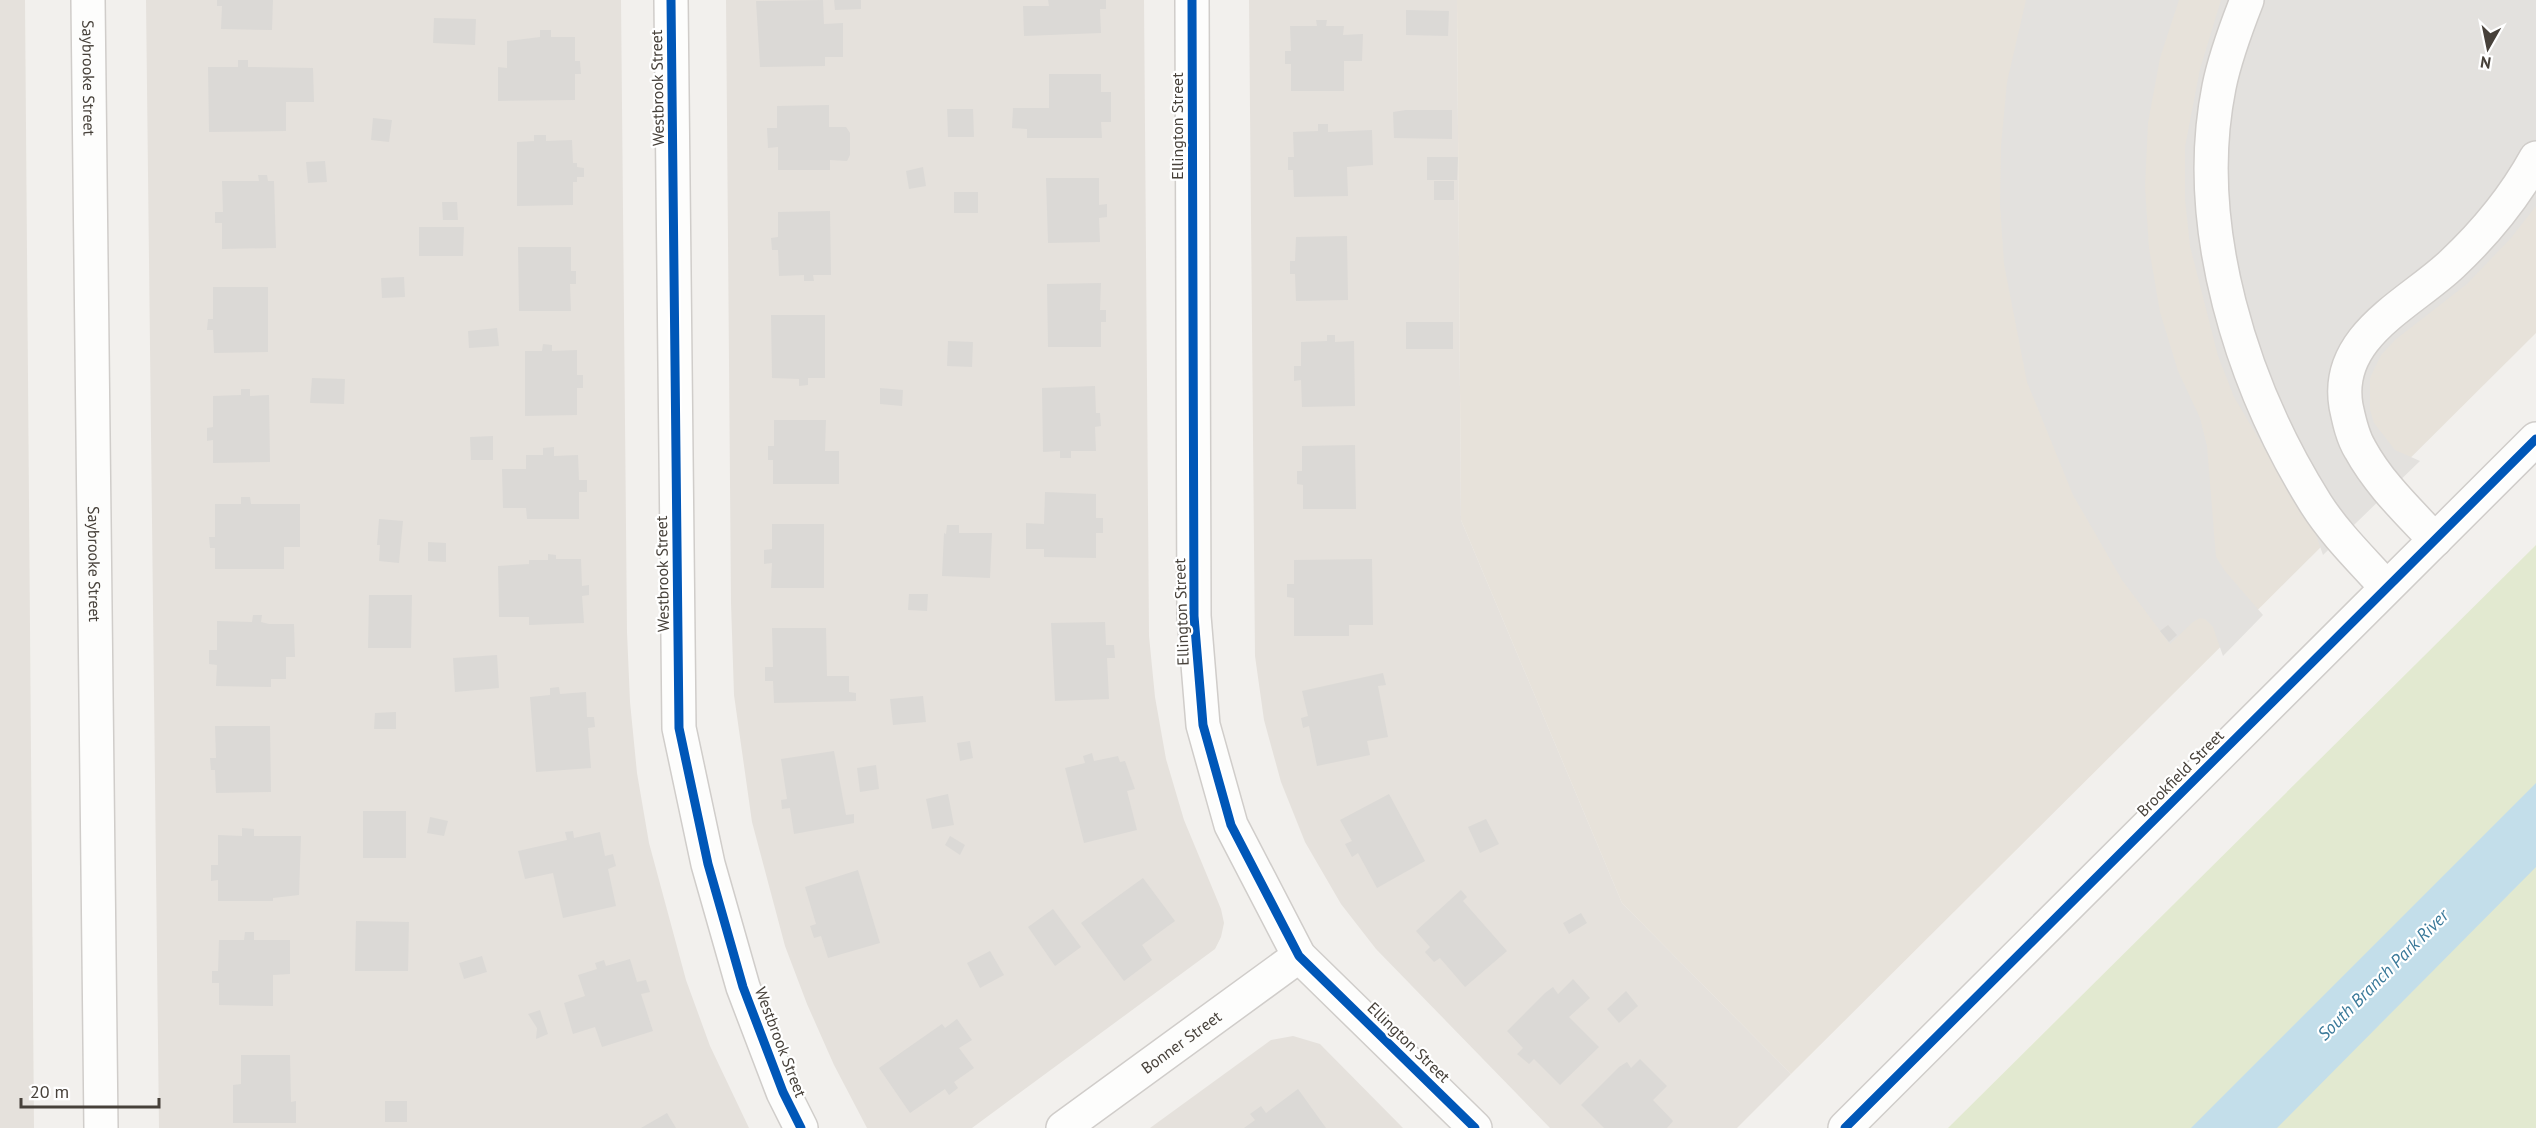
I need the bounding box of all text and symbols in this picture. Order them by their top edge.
north arrow [2458,18,2518,78]
street label: Saybrooke Street [78,20,100,137]
street label: Westbrook Street [646,29,668,146]
text: N [2479,52,2492,74]
street label: Ellington Street [1167,72,1187,180]
street label: Saybrooke Street [84,506,105,623]
street label: Westbrook Street [651,515,673,632]
street label: Ellington Street [1169,557,1193,666]
street label: Brookfield Street [2132,725,2228,821]
water label: South Branch Park River [2312,903,2454,1045]
street label: Westbrook Street [751,984,811,1100]
street label: Ellington Street [1363,998,1455,1087]
street label: Bonner Street [1137,1006,1225,1078]
scale bar [21,1071,159,1109]
text: 20 m [30,1080,69,1103]

